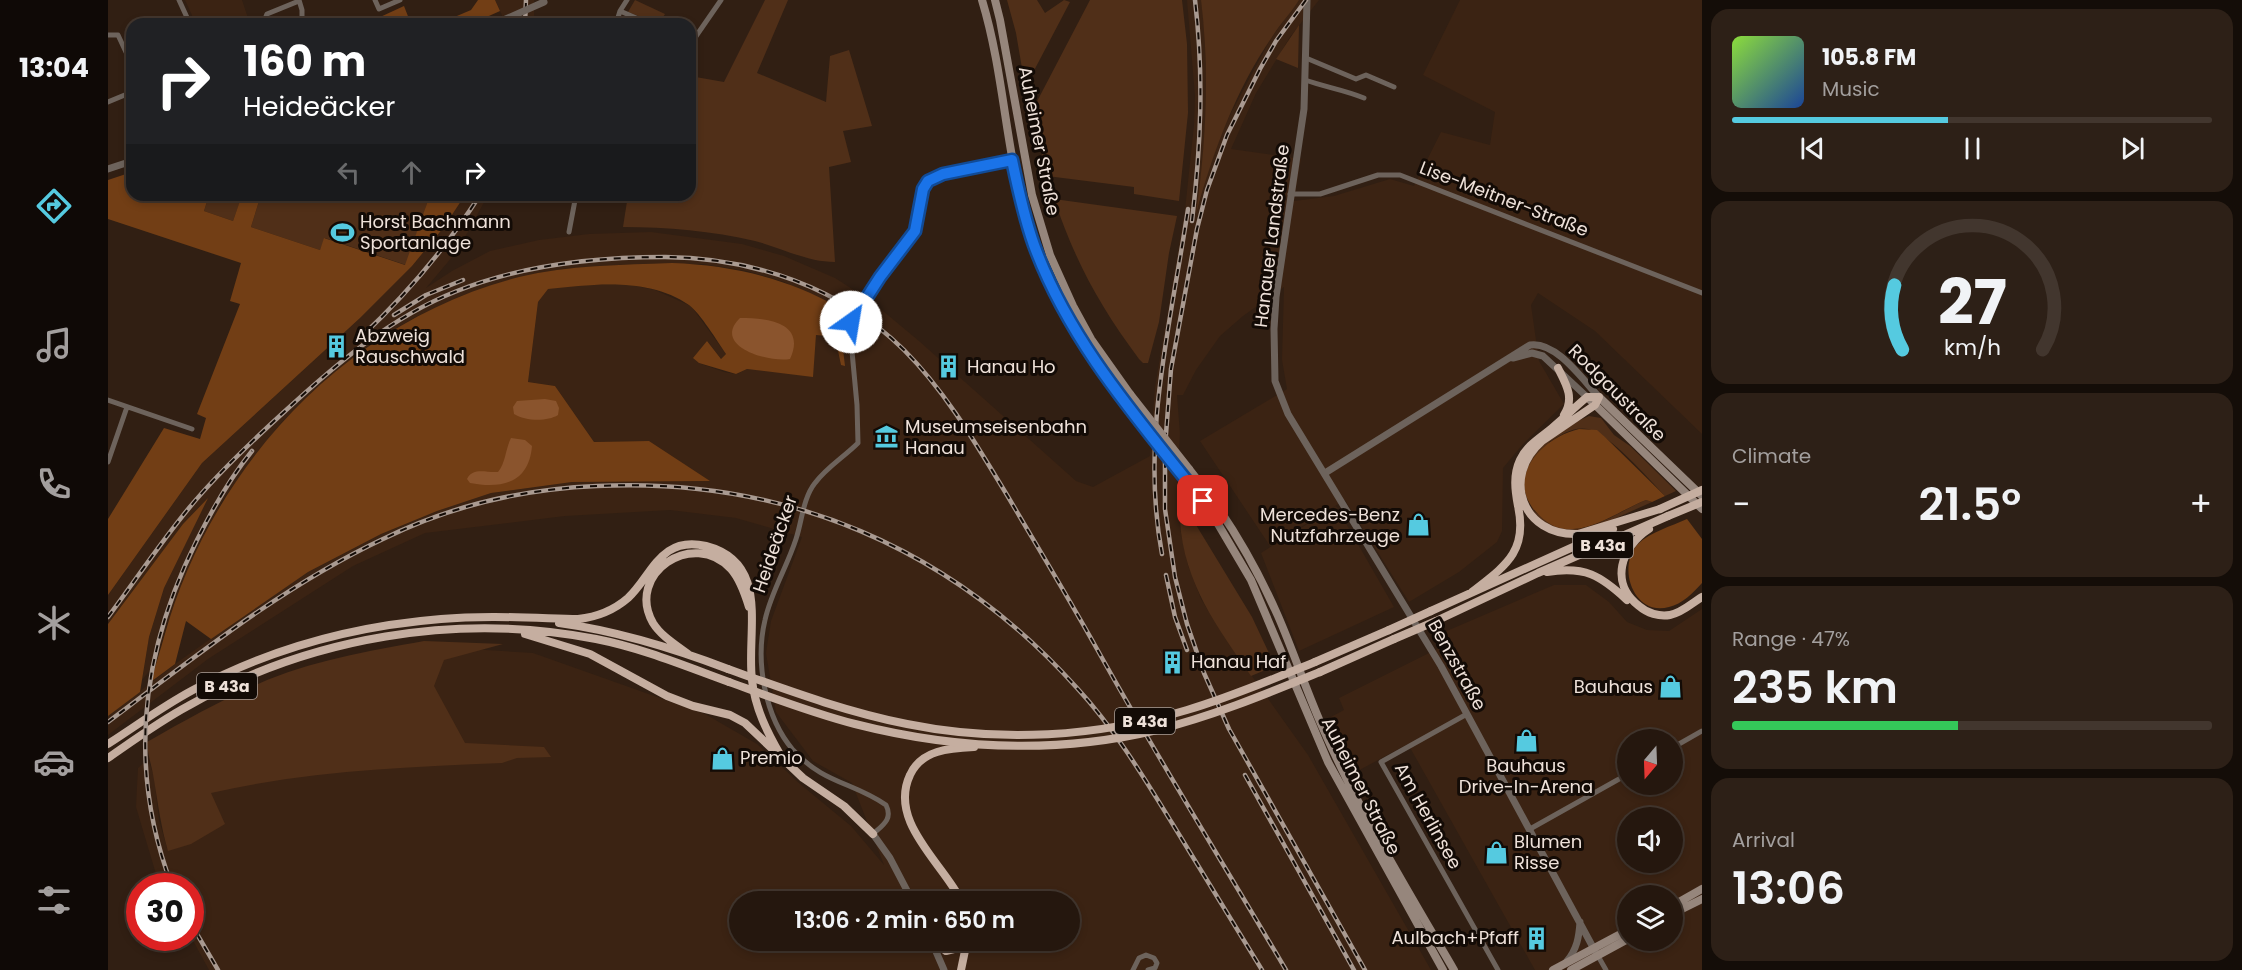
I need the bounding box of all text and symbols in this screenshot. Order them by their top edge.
text: 160 m [243,32,366,91]
icon: right [144,42,222,120]
text: 105.8 FM [1822,42,1916,73]
text: 13:04 [19,49,89,86]
street label: Auheimer Straße [1013,64,1066,218]
text: Music [1822,75,1880,103]
text: Heideäcker [243,88,395,125]
icon: previous [1796,132,1829,165]
icon: pause [1956,132,1989,165]
icon: next [2116,132,2149,165]
street label: Hanauer Landstraße [1248,143,1295,329]
street label: Lise-Meitner-Straße [1416,155,1592,242]
icon: left [332,156,365,189]
icon: ahead [395,156,428,189]
icon: right [458,156,491,189]
icon: directions [33,185,75,227]
place label: Horst Bachmann Sportanlage [360,209,511,255]
sports icon: Horst Bachmann Sportanlage [329,219,355,245]
text: 27 [1937,258,2007,346]
position arrow [819,290,883,354]
place label: Abzweig Rauschwald [355,323,465,369]
icon: music [33,324,75,366]
text: km/h [1943,332,2001,363]
building icon: Abzweig Rauschwald [324,333,350,359]
street label: Rodgaustraße [1563,338,1672,447]
building icon: Hanau Ho [936,354,962,380]
place label: Hanau Ho [967,354,1056,379]
place label: Museumseisenbahn Hanau [905,414,1087,460]
museum icon: Museumseisenbahn Hanau [874,424,900,450]
text: Climate [1732,442,1811,470]
icon: phone [33,463,75,505]
text: 21.5° [1918,473,2021,536]
pin [1177,475,1228,526]
text: − [1732,481,1750,528]
text: + [2189,481,2212,528]
icon: arrive [1186,484,1219,517]
street label: Heideäcker [746,491,803,596]
place label: Mercedes-Benz Nutzfahrzeuge [1260,502,1400,548]
shop icon: Mercedes-Benz Nutzfahrzeuge [1405,512,1431,538]
road number: B 43a [1573,532,1633,558]
icon: climate [33,602,75,644]
street label: Benzstraße [1422,615,1493,715]
text: Range · 47% [1732,625,1850,653]
building icon: Hanau Haf [1160,649,1186,675]
place label: Hanau Haf [1191,649,1286,674]
text: 235 km [1732,656,1898,719]
road number: B 43a [197,673,257,699]
place label: Bauhaus [1574,674,1653,699]
shop icon: Bauhaus [1658,674,1684,700]
road number: B 43a [1115,708,1175,734]
street label: Auheimer Straße [1316,713,1407,859]
shop icon: Bauhaus Drive-In-Arena [1513,727,1539,753]
north arrow [1617,729,1683,795]
map controls [1617,729,1683,951]
icon: car [33,741,75,783]
shop icon: Premio [709,745,735,771]
place label: Premio [740,745,803,770]
place label: Bauhaus Drive-In-Arena [1459,753,1593,799]
street label: Am Herlinsee [1389,758,1468,873]
button: sound [1617,807,1683,873]
text: Arrival [1732,826,1795,854]
place label: Blumen Risse [1514,829,1582,875]
shop icon: Blumen Risse [1483,839,1509,865]
text: 13:06 [1732,857,1845,920]
speed limit sign: 30 [126,873,204,951]
icon: filters [33,879,75,921]
button: layers [1617,885,1683,951]
text: 13:06 · 2 min · 650 m [794,905,1015,936]
place label: Aulbach+Pfaff [1391,925,1519,950]
building icon: Aulbach+Pfaff [1524,925,1550,951]

